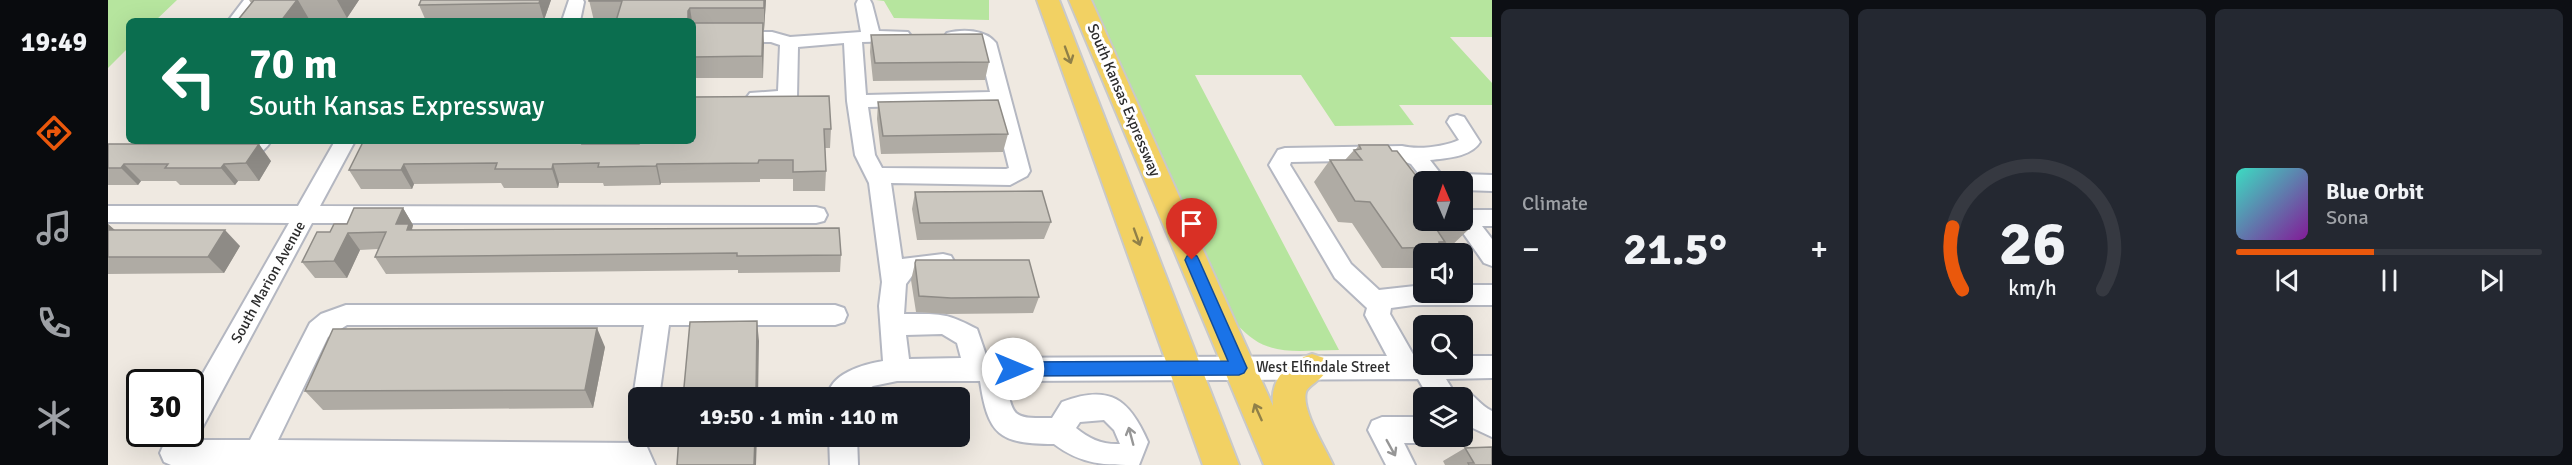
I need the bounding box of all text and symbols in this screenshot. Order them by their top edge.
street label: South Kansas Expressway [1084,21,1164,179]
text: 19:49 [21,26,87,59]
text: 70 m [249,39,338,90]
icon: left [150,42,228,120]
one-way arrow [1064,45,1075,64]
text: South Kansas Expressway [249,90,544,123]
icon: directions [33,112,75,154]
north arrow [1413,171,1473,231]
map controls [1413,171,1473,447]
text: Blue Orbit [2326,178,2424,205]
text: Climate [1522,191,1588,216]
pin [1166,198,1217,260]
text: 26 [1998,205,2066,282]
text: Sona [2326,205,2369,230]
icon: music [33,207,75,249]
icon: arrive [1175,207,1208,240]
street label: South Marion Avenue [227,218,309,346]
text: 21.5° [1623,222,1727,277]
one-way arrow [1132,228,1143,246]
text: − [1522,229,1540,270]
text: + [1810,229,1828,270]
button: sound [1413,243,1473,303]
icon: previous [2271,264,2304,297]
icon: pause [2373,264,2406,297]
icon: next [2475,264,2508,297]
text: km/h [2008,275,2056,301]
icon: phone [33,302,75,344]
button: search [1413,315,1473,375]
position arrow [981,337,1045,401]
street label: West Elfindale Street [1256,358,1390,376]
speed limit sign: 30 [126,369,204,447]
button: layers [1413,387,1473,447]
icon: climate [33,397,75,439]
text: 19:50 · 1 min · 110 m [699,403,899,430]
one-way arrow [1252,403,1263,421]
one-way arrow [1124,426,1135,445]
one-way arrow [1386,438,1397,456]

